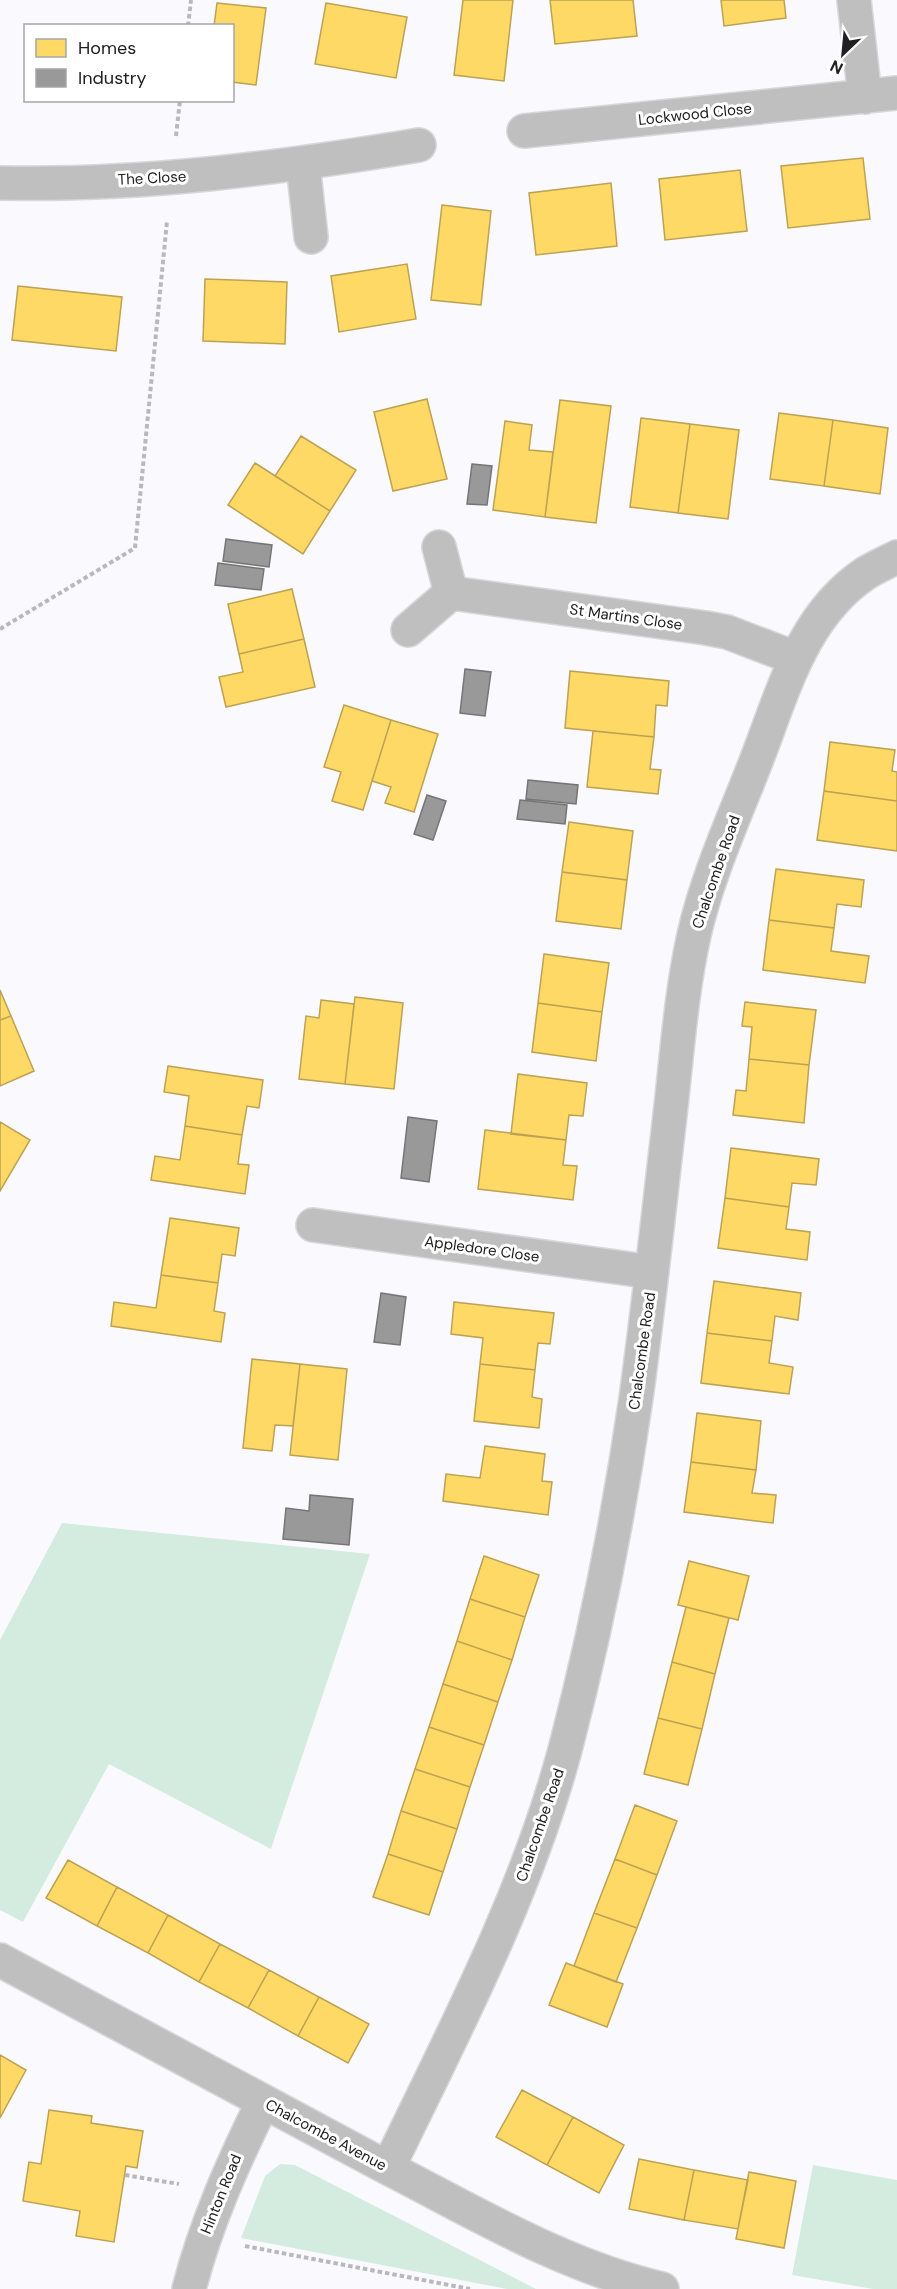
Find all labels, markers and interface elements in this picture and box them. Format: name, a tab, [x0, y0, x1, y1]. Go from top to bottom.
legend	[24, 24, 234, 102]
north arrow	[813, 24, 873, 84]
text: Homes	[78, 36, 136, 60]
text: N	[827, 55, 846, 79]
text: Industry	[78, 66, 147, 90]
street label: Lockwood Close	[637, 98, 753, 130]
street label: The Close	[117, 166, 187, 190]
street label: St Martins Close	[568, 599, 684, 635]
street label: Chalcombe Road	[687, 813, 745, 931]
street label: Appledore Close	[423, 1231, 541, 1267]
street label: Chalcombe Road	[624, 1291, 660, 1411]
street label: Chalcombe Road	[511, 1766, 569, 1884]
street label: Chalcombe Avenue	[262, 2095, 390, 2175]
street label: Hinton Road	[196, 2151, 246, 2237]

